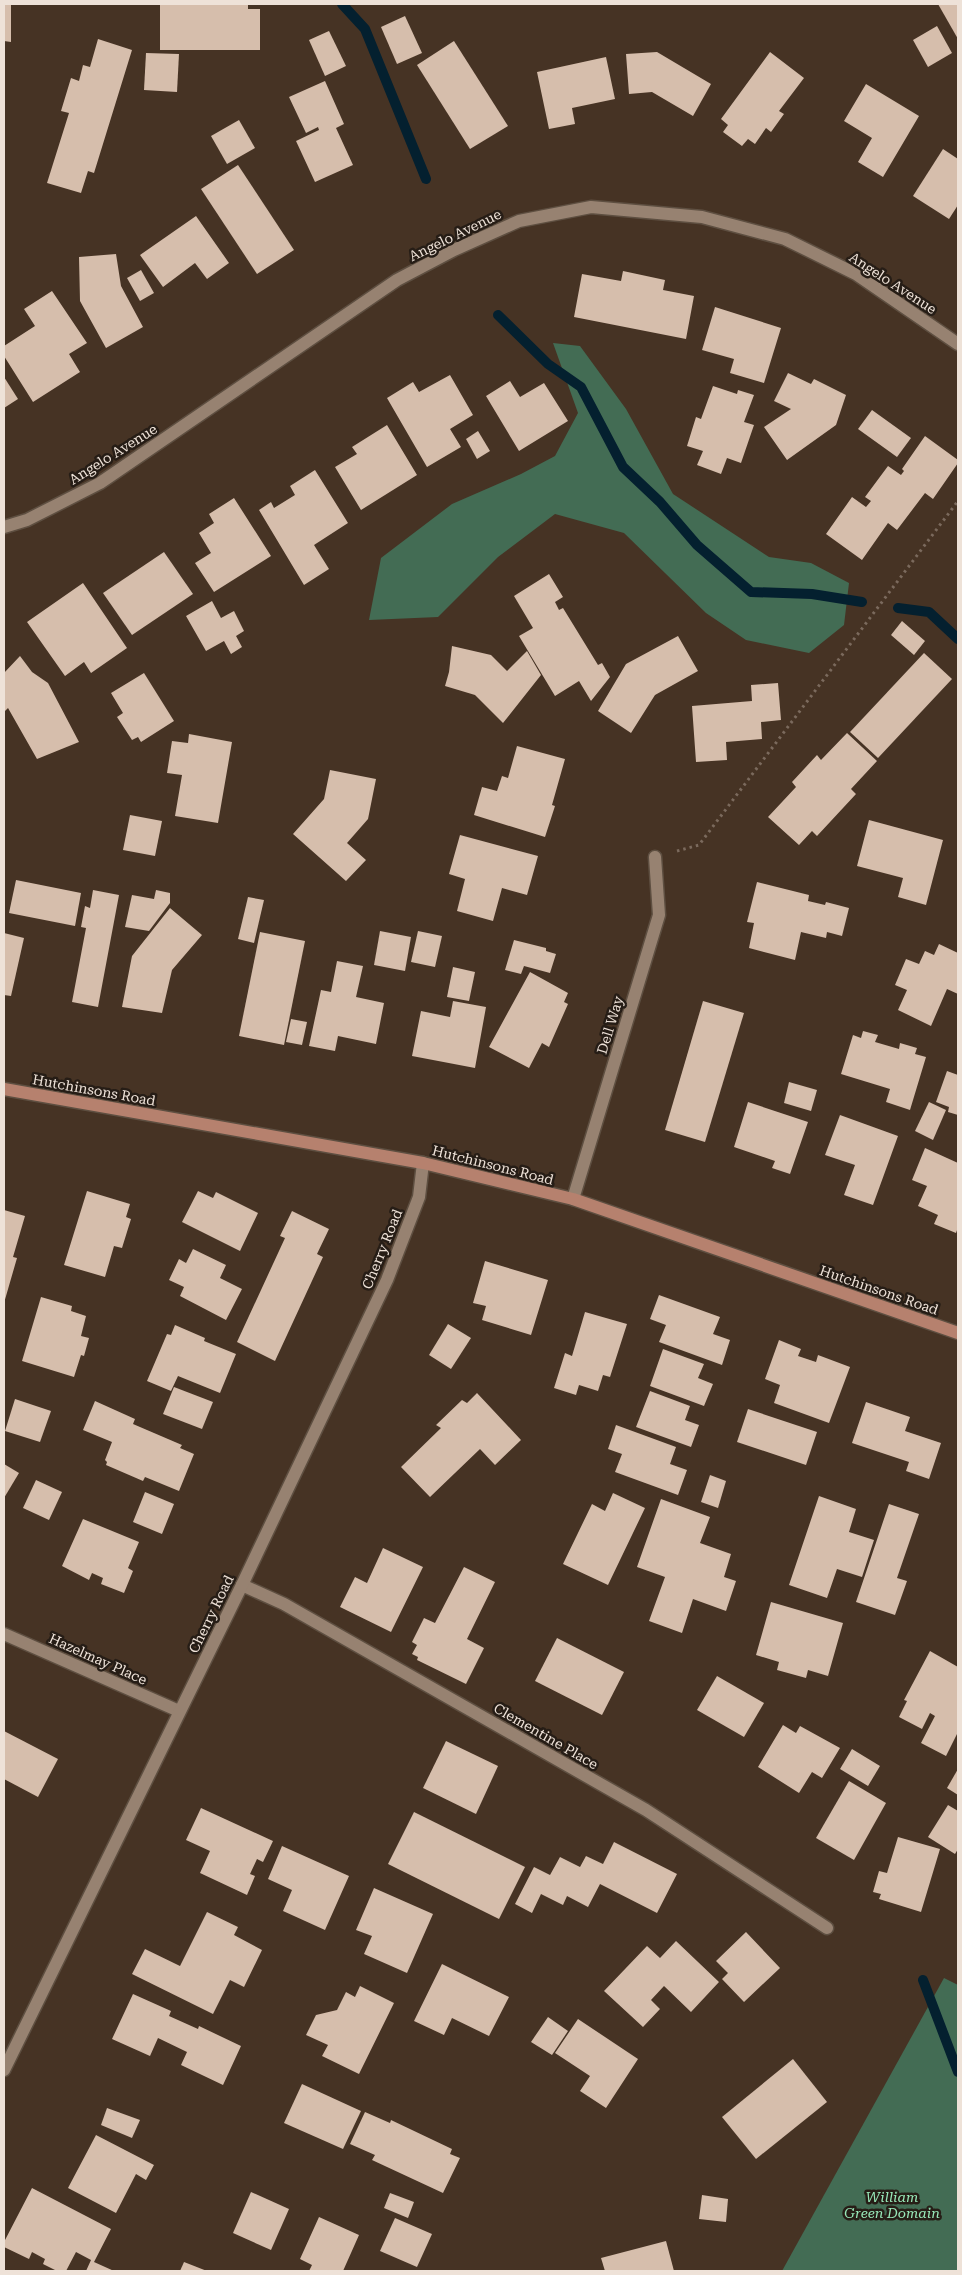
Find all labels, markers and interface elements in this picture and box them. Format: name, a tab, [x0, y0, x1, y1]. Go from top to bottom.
street label: Angelo Avenue	[406, 206, 504, 264]
street label: Angelo Avenue	[846, 249, 940, 317]
street label: Angelo Avenue	[66, 420, 160, 487]
street label: Dell Way	[594, 993, 627, 1056]
street label: Hutchinsons Road	[31, 1071, 157, 1109]
street label: Hutchinsons Road	[431, 1142, 555, 1188]
street label: Cherry Road	[359, 1207, 405, 1291]
street label: Hutchinsons Road	[817, 1262, 941, 1318]
street label: Cherry Road	[185, 1572, 237, 1656]
street label: Hazelmay Place	[47, 1630, 150, 1688]
street label: Clementine Place	[491, 1700, 601, 1773]
park label: William Green Domain	[844, 2189, 940, 2221]

